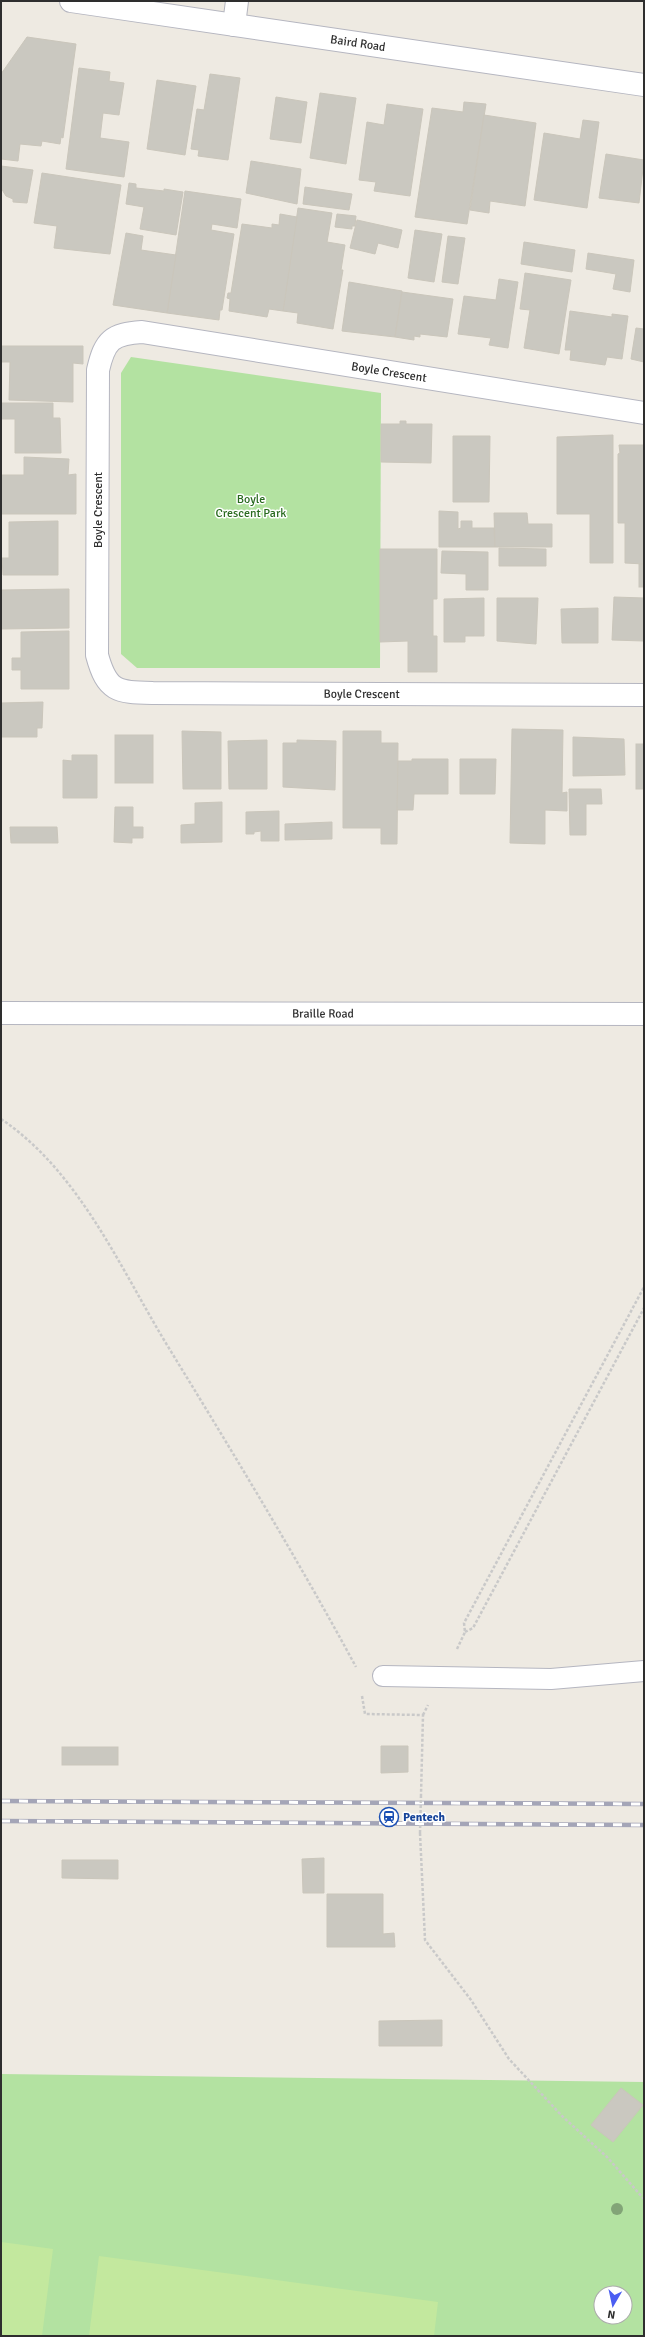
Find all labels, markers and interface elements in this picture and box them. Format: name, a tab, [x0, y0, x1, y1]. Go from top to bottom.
street label: Baird Road	[329, 32, 387, 55]
street label: Boyle Crescent	[350, 359, 428, 386]
street label: Boyle Crescent	[91, 472, 106, 548]
park label: Boyle Crescent Park	[216, 492, 286, 521]
street label: Boyle Crescent	[324, 687, 400, 702]
street label: Braille Road	[292, 1006, 354, 1022]
station icon: Pentech	[378, 1806, 400, 1828]
place label: Pentech	[403, 1810, 445, 1825]
north arrow	[593, 2285, 633, 2325]
text: N	[607, 2307, 616, 2321]

